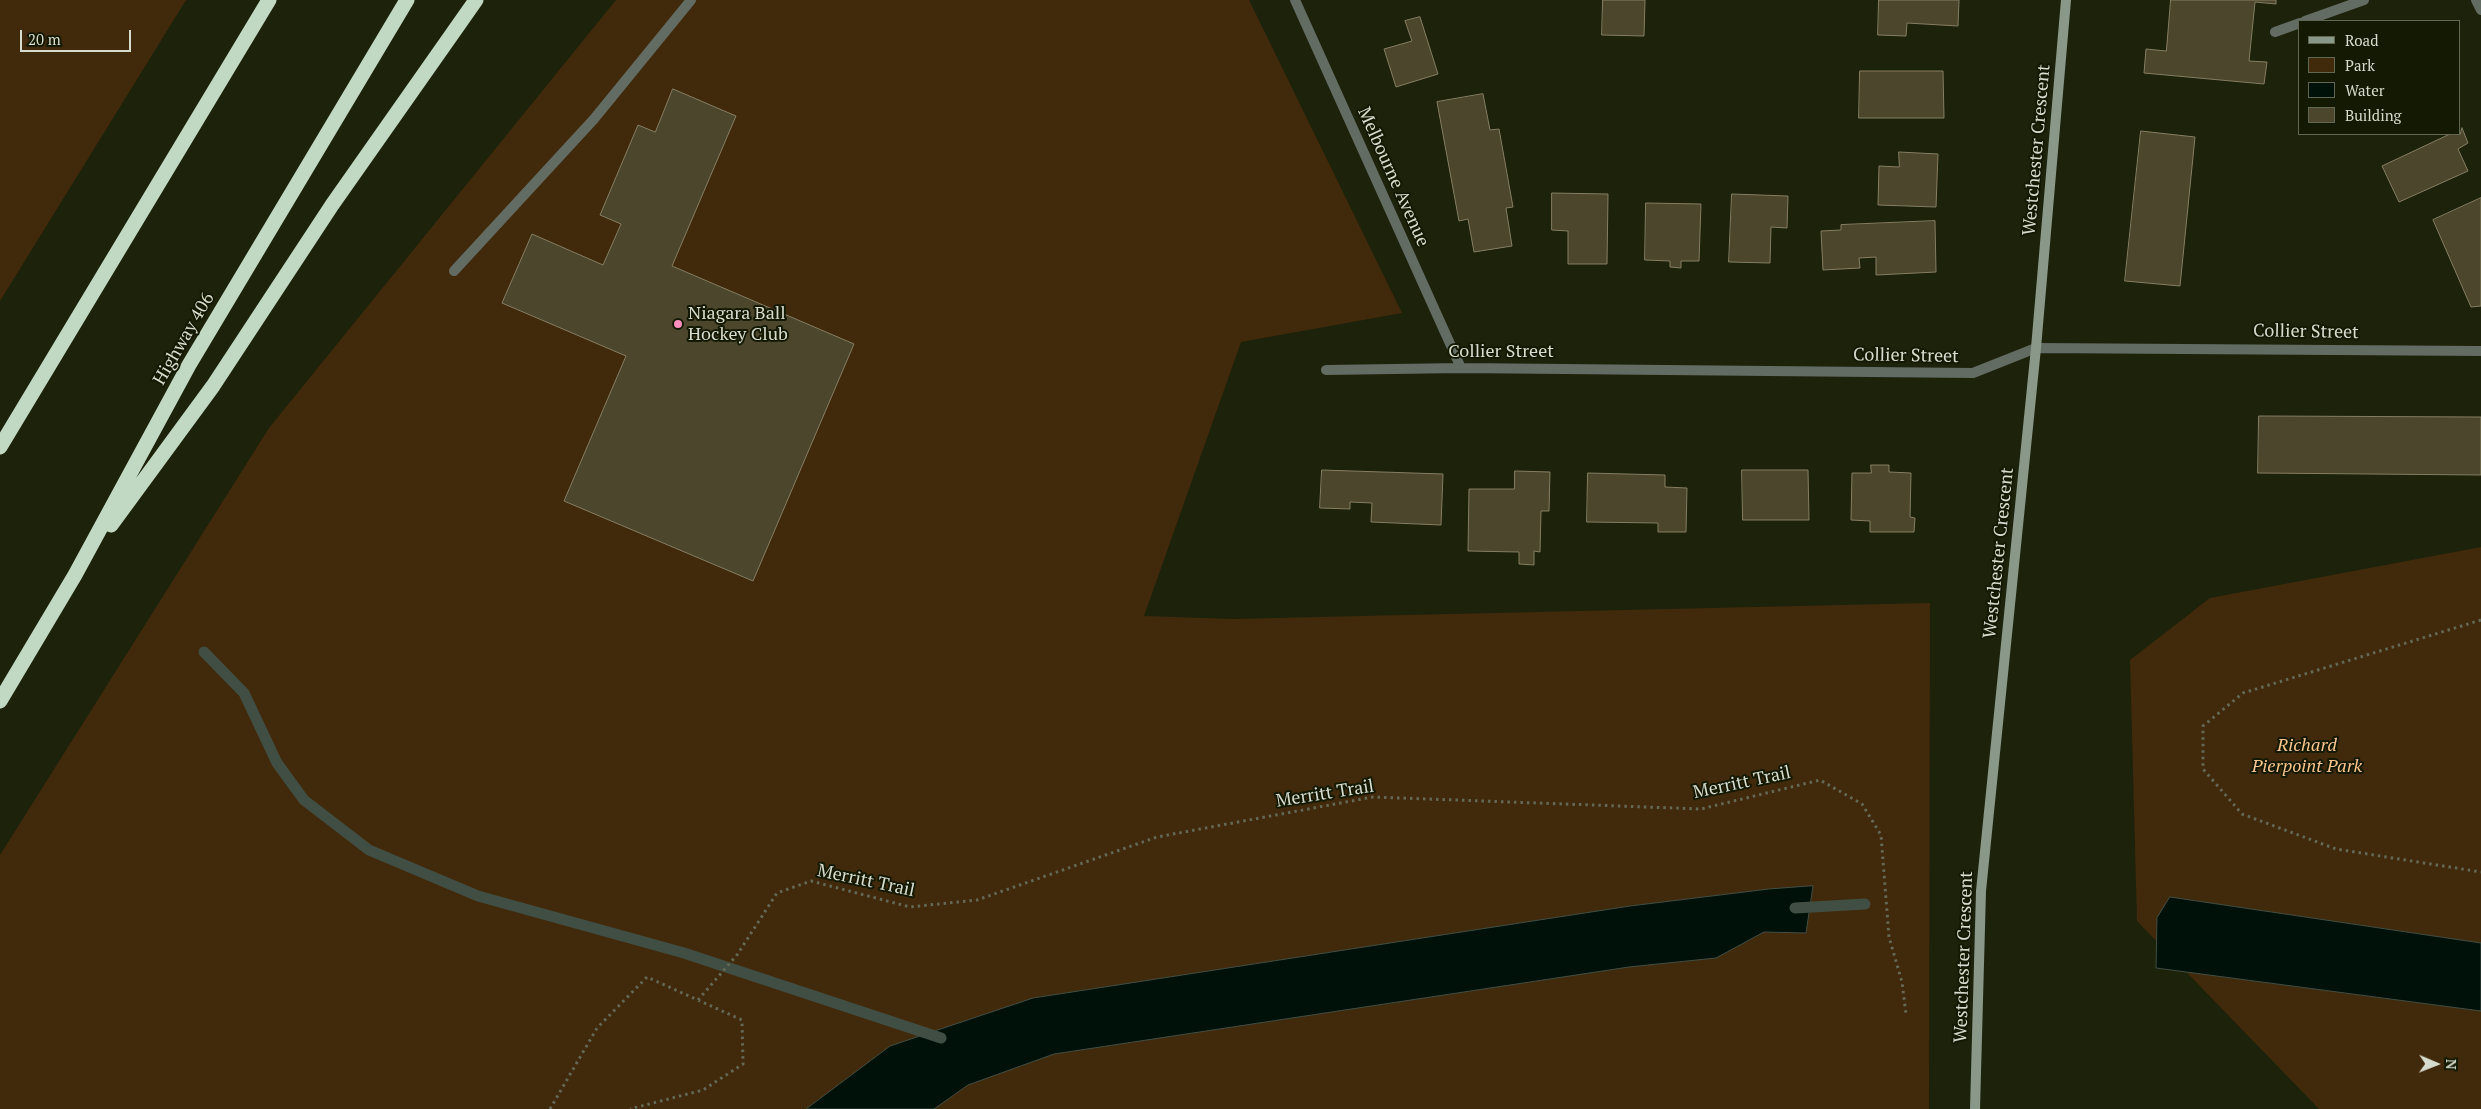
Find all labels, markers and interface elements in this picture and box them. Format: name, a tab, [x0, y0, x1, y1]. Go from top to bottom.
scale bar	[22, 20, 134, 52]
legend	[2298, 20, 2461, 135]
text: 20 m	[28, 29, 61, 49]
text: Road	[2345, 30, 2378, 50]
text: Park	[2345, 55, 2375, 75]
street label: Westchester Crescent	[2019, 63, 2055, 237]
text: Water	[2345, 80, 2384, 100]
street label: Melbourne Avenue	[1353, 104, 1433, 250]
text: Building	[2345, 105, 2402, 125]
street label: Highway 406	[149, 289, 219, 389]
place label: Niagara Ball Hockey Club	[688, 303, 788, 346]
marker: Niagara Ball Hockey Club	[672, 318, 684, 330]
street label: Collier Street	[2253, 320, 2359, 344]
street label: Collier Street	[1448, 341, 1554, 363]
street label: Collier Street	[1853, 344, 1959, 368]
street label: Westchester Crescent	[1979, 466, 2019, 640]
park label: Richard Pierpoint Park	[2252, 735, 2362, 778]
street label: Merritt Trail	[1691, 762, 1793, 804]
street label: Merritt Trail	[1274, 776, 1376, 812]
street label: Merritt Trail	[815, 860, 917, 902]
street label: Westchester Crescent	[1950, 871, 1978, 1043]
north arrow	[2411, 1039, 2461, 1089]
text: N	[2442, 1059, 2461, 1070]

